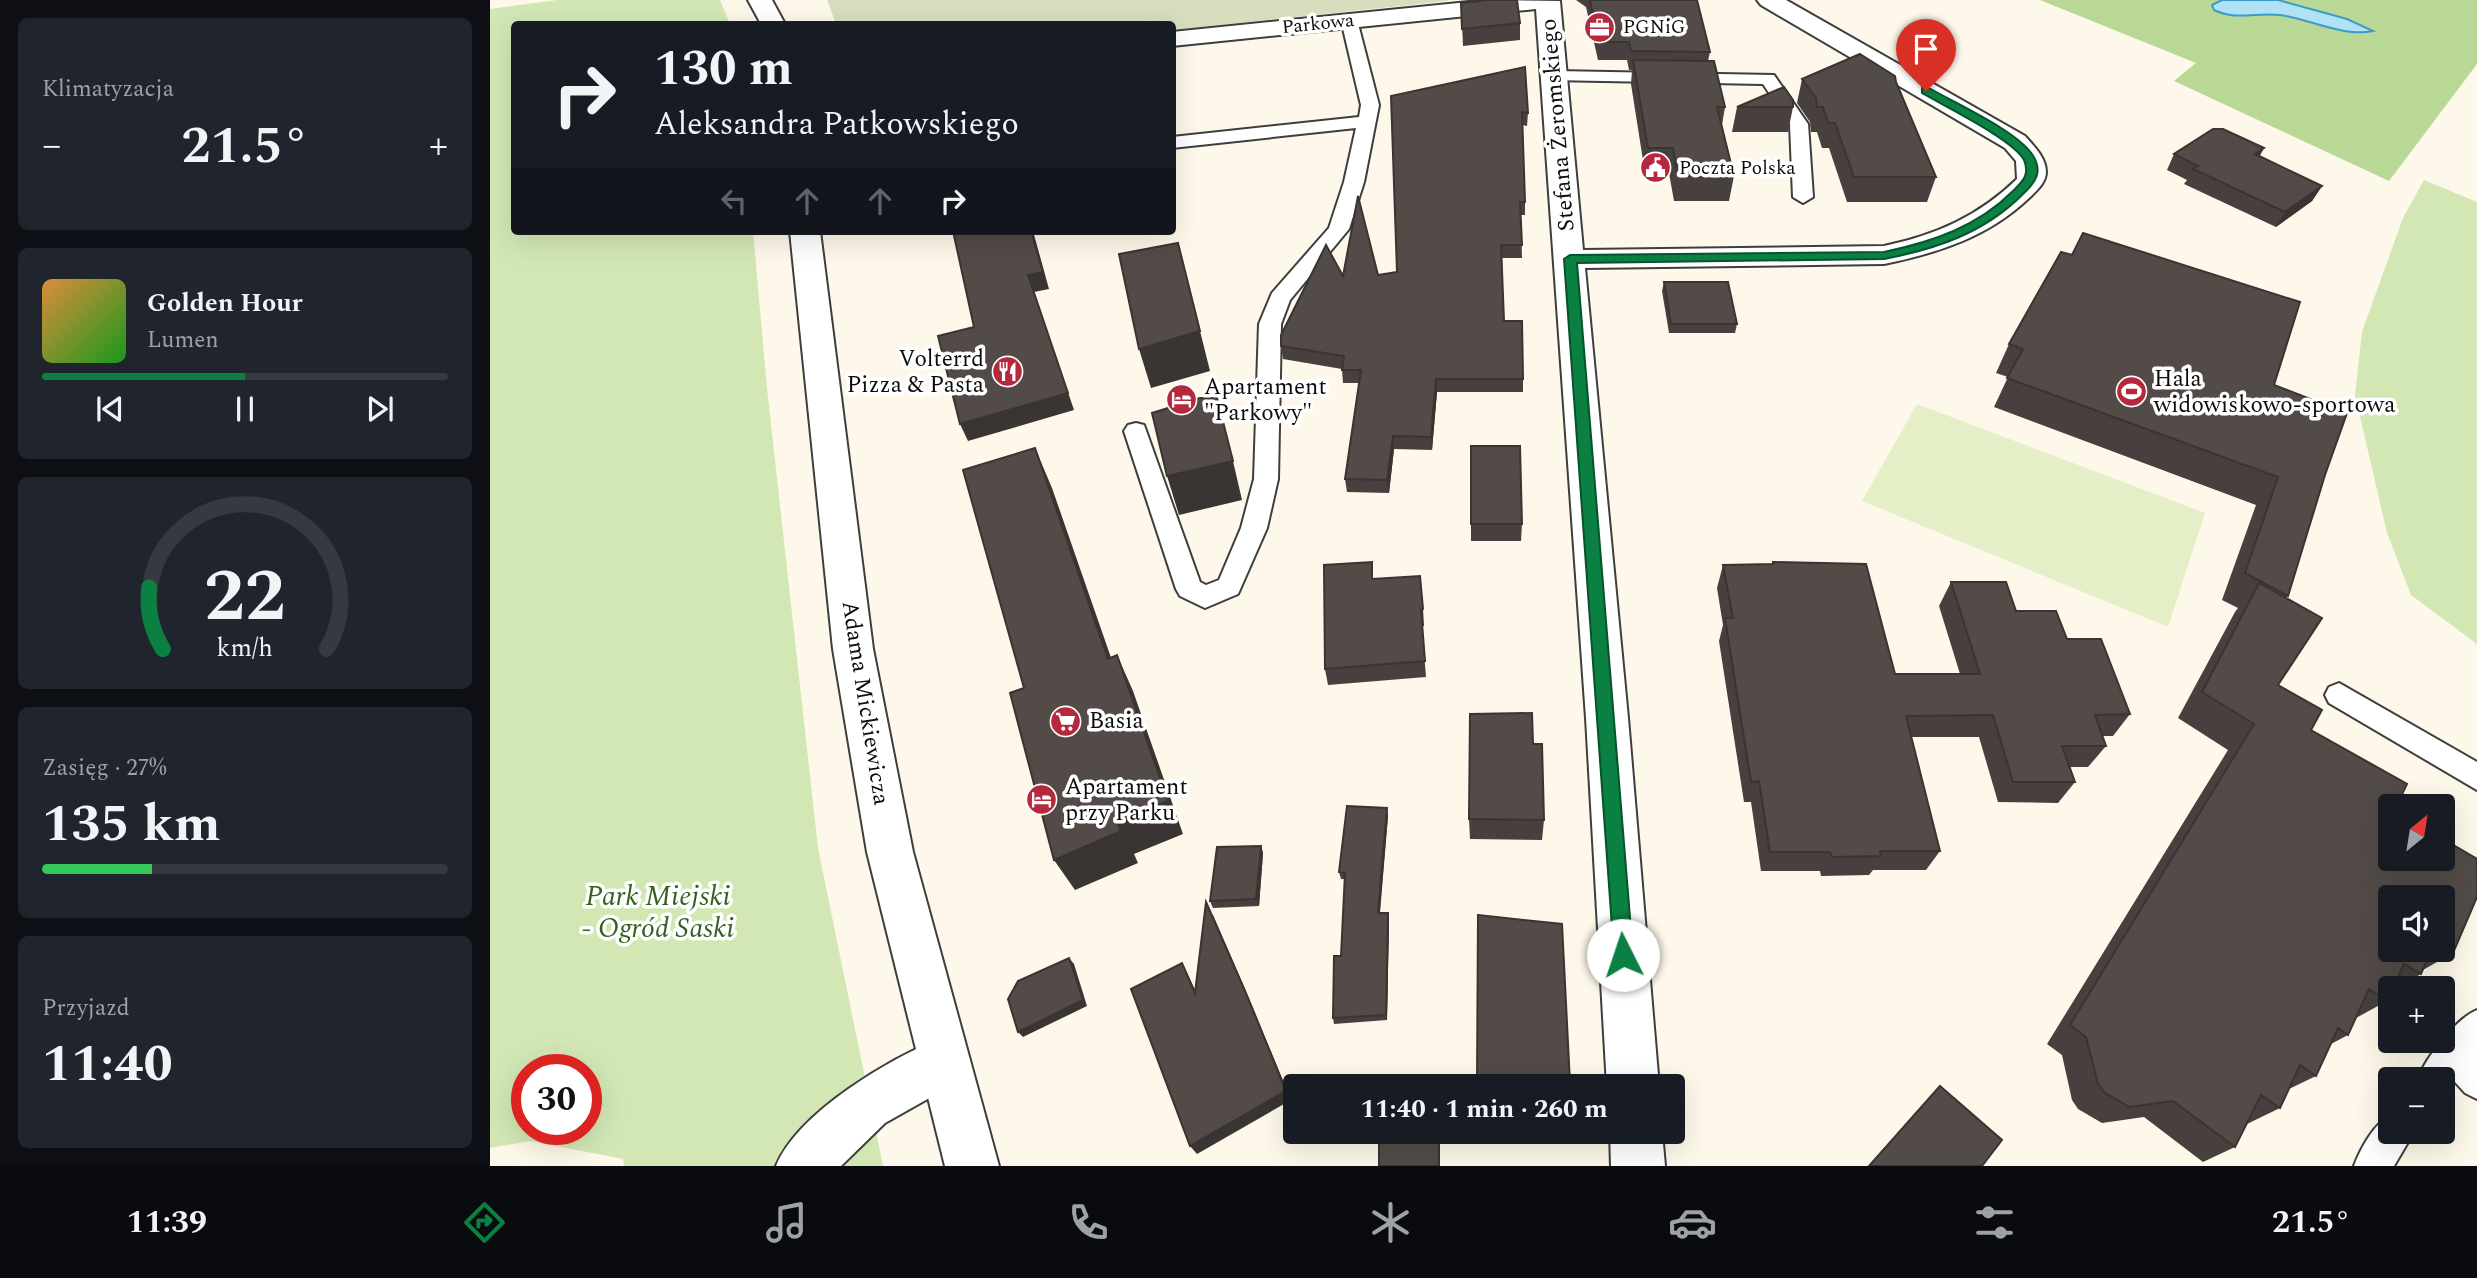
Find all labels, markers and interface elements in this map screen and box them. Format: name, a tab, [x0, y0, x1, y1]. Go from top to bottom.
street label: Parkowa	[1280, 6, 1356, 42]
office icon: PGNiG	[1583, 10, 1617, 44]
place label: PGNiG	[1623, 13, 1685, 42]
street label: Stefana Żeromskiego	[1531, 17, 1585, 233]
pin	[1896, 19, 1956, 91]
icon: arrive	[1907, 30, 1945, 68]
text: 130 m	[654, 32, 793, 107]
icon: right	[539, 49, 630, 140]
text: Klimatyzacja	[42, 72, 174, 107]
text: Aleksandra Patkowskiego	[654, 100, 1019, 149]
text: 21.5°	[181, 107, 309, 186]
text: −	[42, 117, 61, 175]
text: +	[429, 117, 448, 175]
public building icon: Poczta Polska	[1639, 151, 1673, 185]
place label: Poczta Polska	[1679, 154, 1796, 183]
icon: left	[715, 182, 753, 220]
icon: ahead	[788, 182, 826, 220]
icon: ahead	[861, 182, 899, 220]
icon: right	[934, 182, 972, 220]
text: Golden Hour	[147, 283, 303, 323]
text: Lumen	[147, 323, 219, 358]
place label: Volterrd Pizza & Pasta	[847, 342, 984, 403]
restaurant icon: Volterrd Pizza & Pasta	[990, 355, 1024, 389]
place label: Hala widowiskowo-sportowa	[2153, 362, 2395, 423]
place label: Apartament "Parkowy"	[1204, 370, 1327, 431]
sports icon: Hala widowiskowo-sportowa	[2114, 375, 2148, 409]
hotel icon: Apartament "Parkowy"	[1164, 383, 1198, 417]
icon: previous	[91, 390, 129, 428]
icon: pause	[226, 390, 264, 428]
icon: next	[361, 390, 399, 428]
text: 22	[204, 542, 286, 653]
street label: Adama Mickiewicza	[832, 598, 898, 808]
text: km/h	[217, 630, 273, 668]
supermarket icon: Basia	[1049, 704, 1083, 738]
place label: Basia	[1089, 704, 1144, 739]
text: Zasięg · 27%	[42, 751, 166, 786]
place label: Apartament przy Parku	[1065, 770, 1188, 831]
hotel icon: Apartament przy Parku	[1025, 783, 1059, 817]
text: 135 km	[42, 785, 221, 864]
north arrow	[2378, 794, 2455, 872]
map controls	[2378, 794, 2455, 1144]
park label: Park Miejski - Ogród Saski	[582, 875, 734, 950]
button: sound	[2378, 885, 2455, 962]
position arrow	[1586, 918, 1660, 992]
button: +	[2378, 976, 2455, 1053]
text: Przyjazd	[42, 991, 130, 1026]
text: 11:40	[42, 1025, 173, 1104]
speed limit sign: 30	[511, 1054, 602, 1145]
button: −	[2378, 1067, 2455, 1144]
text: 11:40 · 1 min · 260 m	[1360, 1089, 1608, 1129]
text: 11:39	[127, 1198, 207, 1247]
icon: directions	[460, 1198, 509, 1247]
icon: music	[762, 1198, 811, 1247]
icon: phone	[1064, 1198, 1113, 1247]
icon: climate	[1366, 1198, 1415, 1247]
icon: car	[1668, 1198, 1717, 1247]
icon: filters	[1970, 1198, 2019, 1247]
text: 21.5°	[2272, 1198, 2350, 1247]

